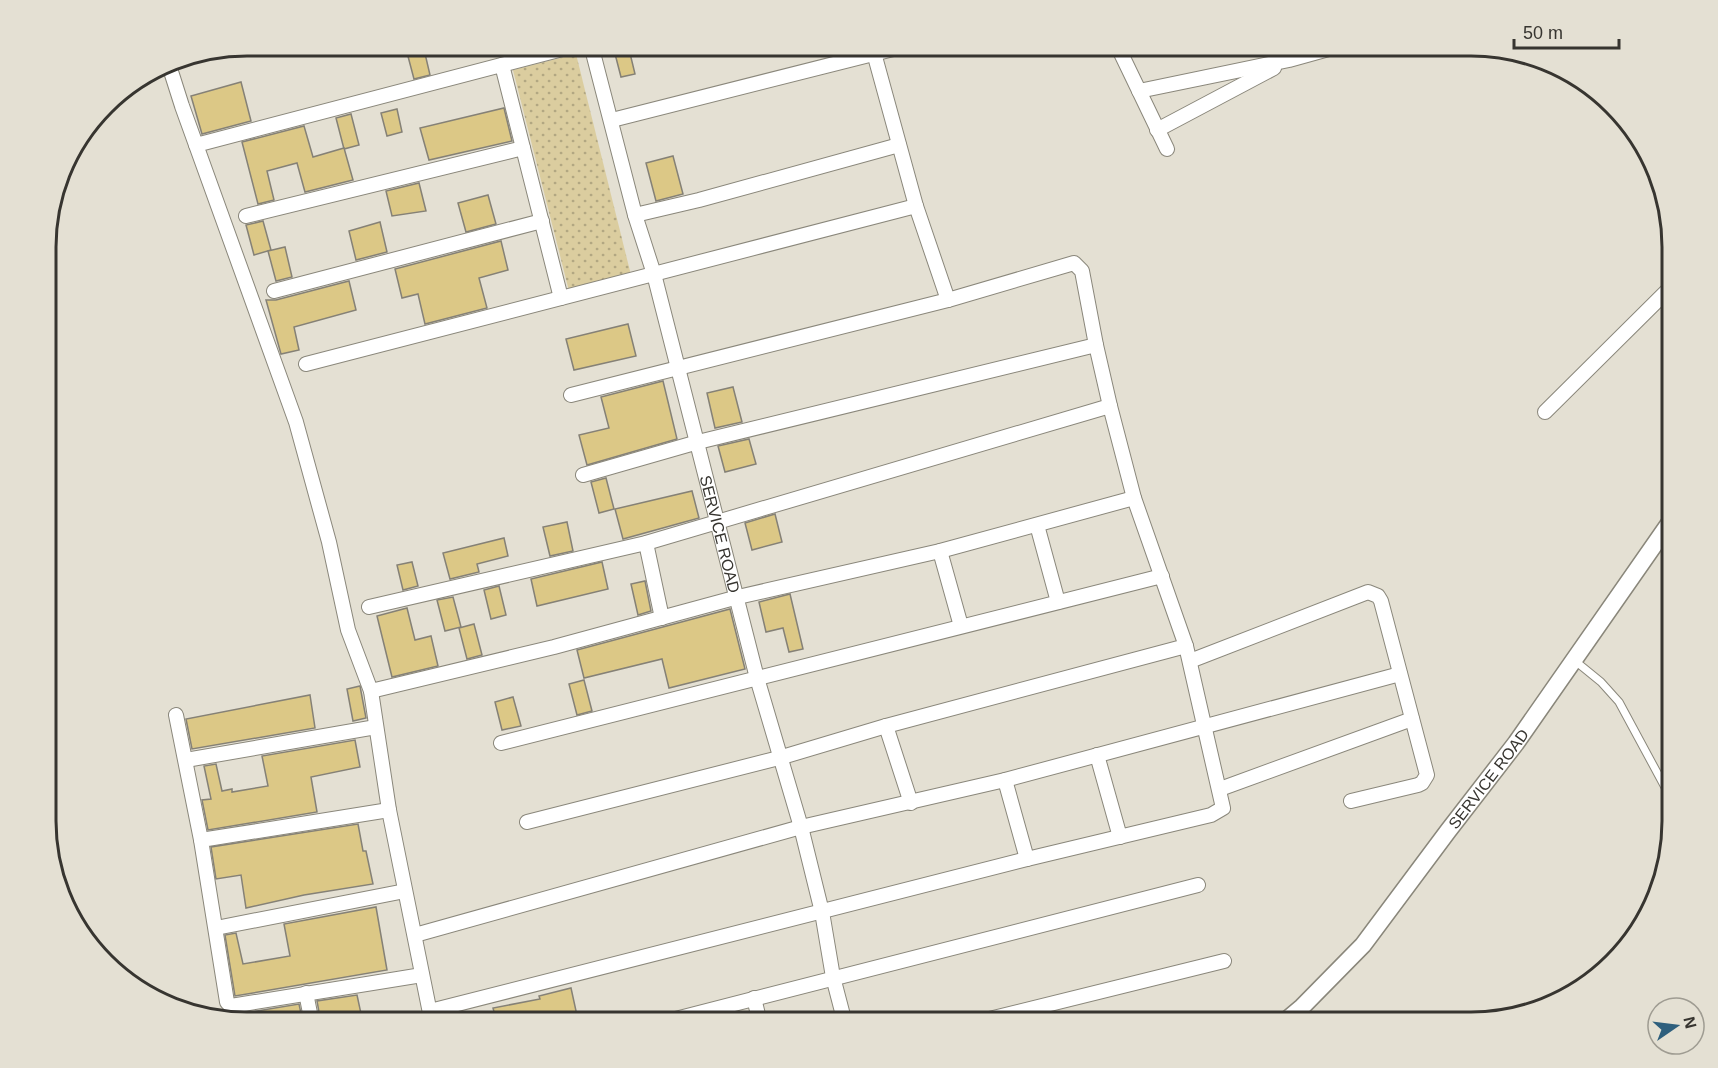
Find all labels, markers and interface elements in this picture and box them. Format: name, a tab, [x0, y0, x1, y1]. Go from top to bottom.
scale bar	[1514, 12, 1619, 50]
text: 50 m	[1523, 23, 1563, 43]
street label: SERVICE ROAD	[697, 474, 743, 595]
street label: SERVICE ROAD	[1445, 726, 1532, 832]
north arrow	[1646, 996, 1706, 1056]
text: N	[1680, 1015, 1700, 1030]

